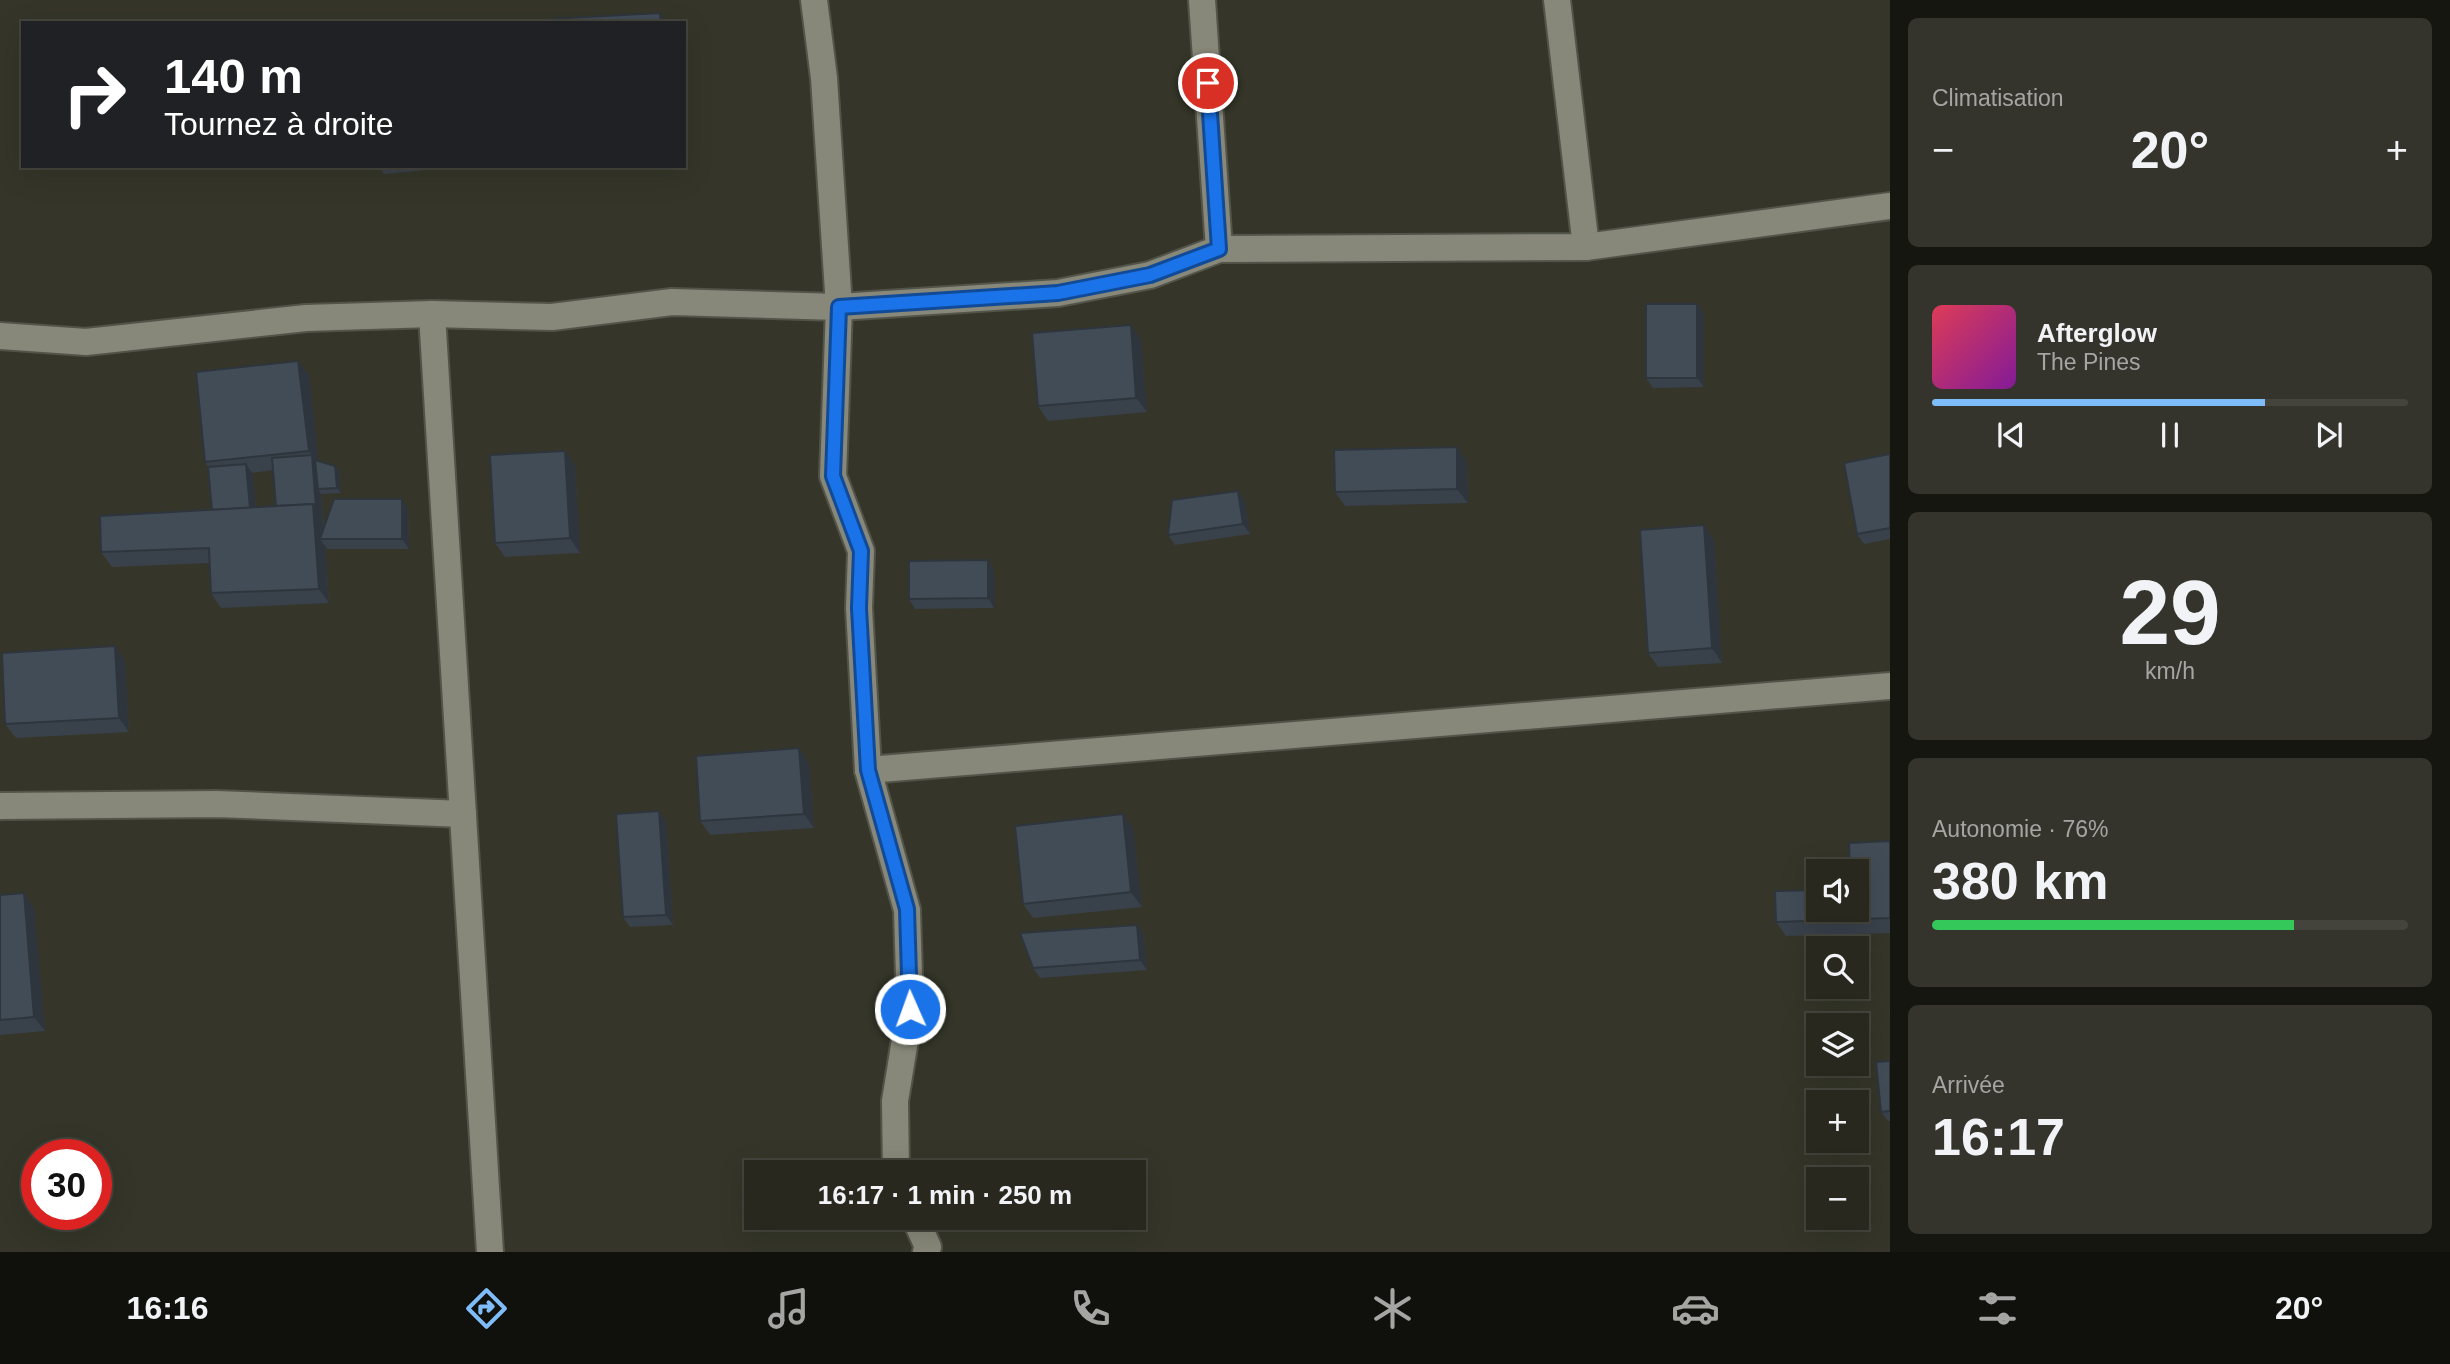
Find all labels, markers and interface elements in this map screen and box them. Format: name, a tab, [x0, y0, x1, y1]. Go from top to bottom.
icon: right	[49, 49, 140, 140]
text: 140 m	[164, 49, 303, 103]
pin	[1178, 53, 1238, 113]
icon: arrive	[1189, 64, 1227, 102]
text: Climatisation	[1932, 85, 2064, 111]
text: Tournez à droite	[164, 106, 393, 142]
text: 20°	[2131, 121, 2209, 179]
text: −	[1932, 129, 1954, 171]
text: +	[2386, 129, 2408, 171]
text: Afterglow	[2037, 318, 2157, 348]
text: The Pines	[2037, 349, 2141, 375]
icon: previous	[1992, 416, 2030, 454]
icon: pause	[2151, 416, 2189, 454]
icon: next	[2310, 416, 2348, 454]
text: 29	[2119, 562, 2221, 663]
text: km/h	[2145, 658, 2195, 684]
text: Autonomie · 76%	[1932, 816, 2108, 842]
text: 380 km	[1932, 852, 2108, 910]
map controls	[1806, 859, 1869, 1230]
button: sound	[1806, 859, 1869, 922]
button: search	[1806, 936, 1869, 999]
position arrow	[873, 972, 947, 1046]
button: layers	[1806, 1013, 1869, 1076]
text: Arrivée	[1932, 1072, 2005, 1098]
button: +	[1806, 1090, 1869, 1153]
text: 16:17	[1932, 1108, 2065, 1166]
speed limit sign: 30	[21, 1139, 112, 1230]
button: −	[1806, 1167, 1869, 1230]
text: 16:17 · 1 min · 250 m	[818, 1180, 1072, 1210]
icon: directions	[462, 1284, 511, 1333]
icon: music	[764, 1284, 813, 1333]
icon: phone	[1066, 1284, 1115, 1333]
icon: climate	[1368, 1284, 1417, 1333]
icon: car	[1671, 1284, 1720, 1333]
icon: filters	[1973, 1284, 2022, 1333]
text: 16:16	[127, 1290, 208, 1326]
text: 20°	[2275, 1290, 2323, 1326]

